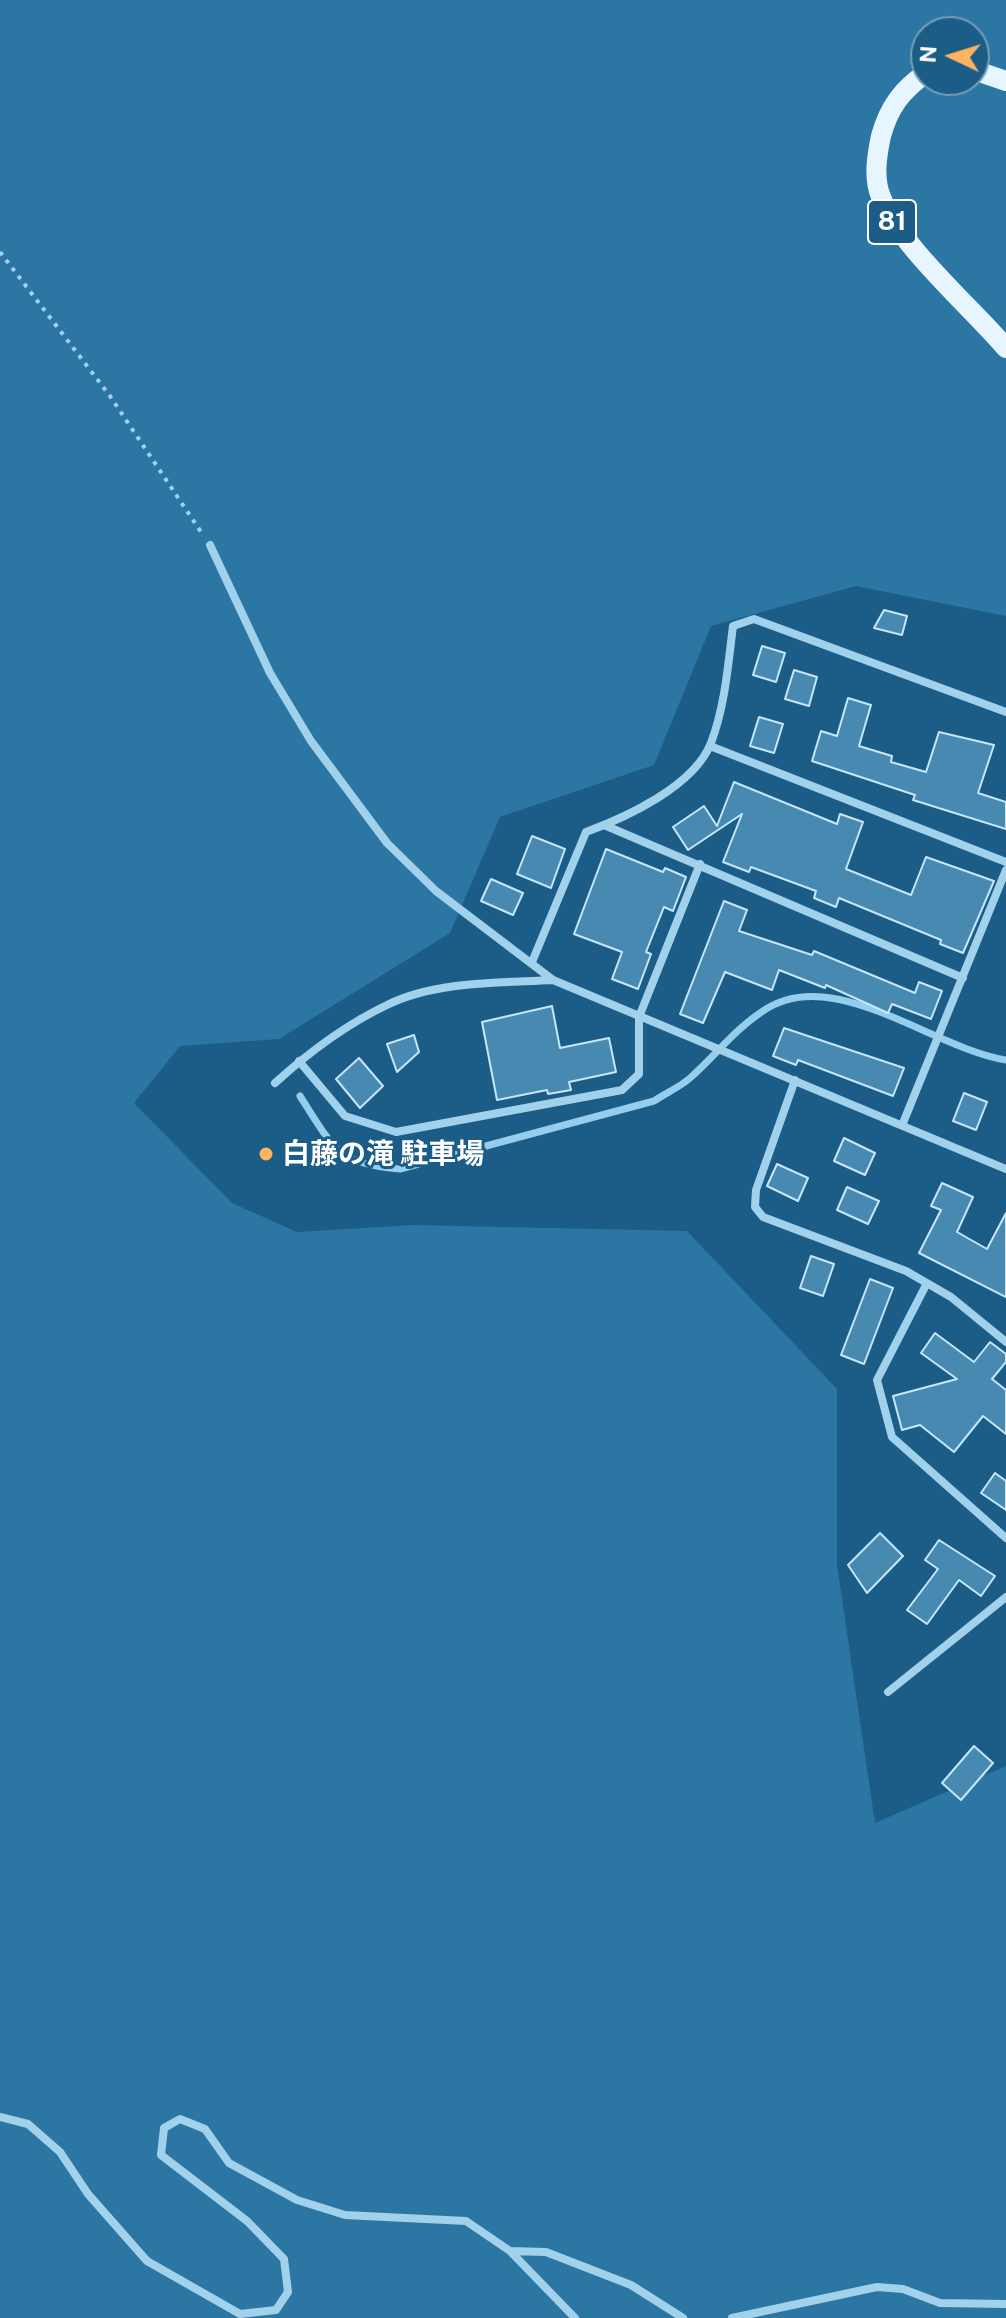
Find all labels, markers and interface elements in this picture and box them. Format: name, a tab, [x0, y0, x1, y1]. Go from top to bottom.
north arrow	[910, 16, 990, 96]
text: N	[914, 45, 942, 64]
road number: 81	[868, 200, 916, 244]
place label: 白藤の滝 駐車場	[282, 1137, 484, 1171]
marker: 白藤の滝 駐車場	[257, 1145, 275, 1163]

